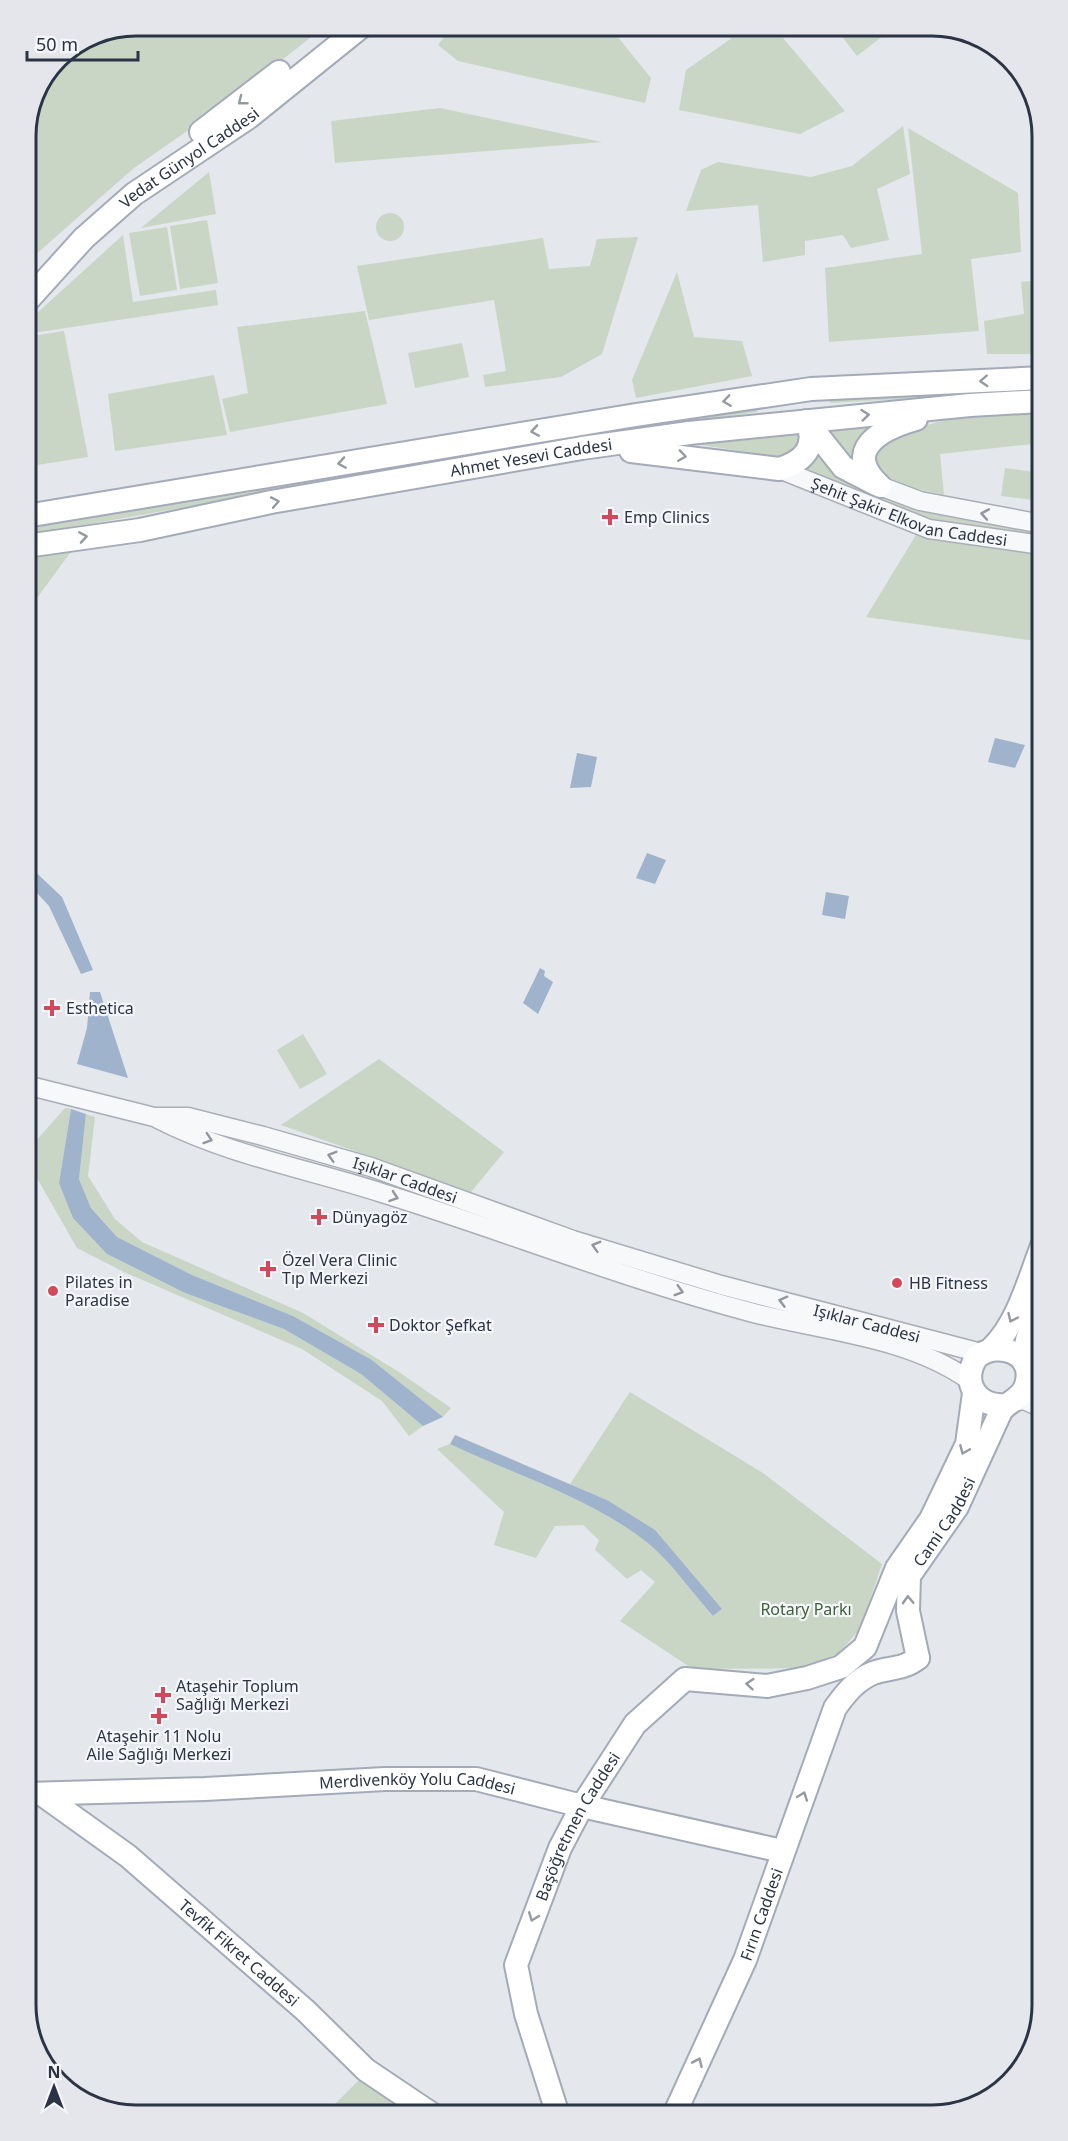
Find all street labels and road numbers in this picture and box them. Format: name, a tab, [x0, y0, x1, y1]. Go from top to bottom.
street label: Vedat Günyol Caddesi	[115, 102, 264, 213]
street label: Ahmet Yesevi Caddesi	[448, 433, 613, 482]
street label: Şehit Şakir Elkovan Caddesi	[808, 472, 1009, 551]
street label: Işıklar Caddesi	[350, 1151, 460, 1208]
street label: Işıklar Caddesi	[811, 1299, 923, 1348]
street label: Cami Caddesi	[908, 1473, 980, 1571]
street label: Başöğretmen Caddesi	[530, 1748, 625, 1904]
street label: Merdivenköy Yolu Caddesi	[319, 1768, 518, 1800]
street label: Fırın Caddesi	[735, 1865, 788, 1964]
street label: Tevfik Fikret Caddesi	[174, 1894, 304, 2011]

